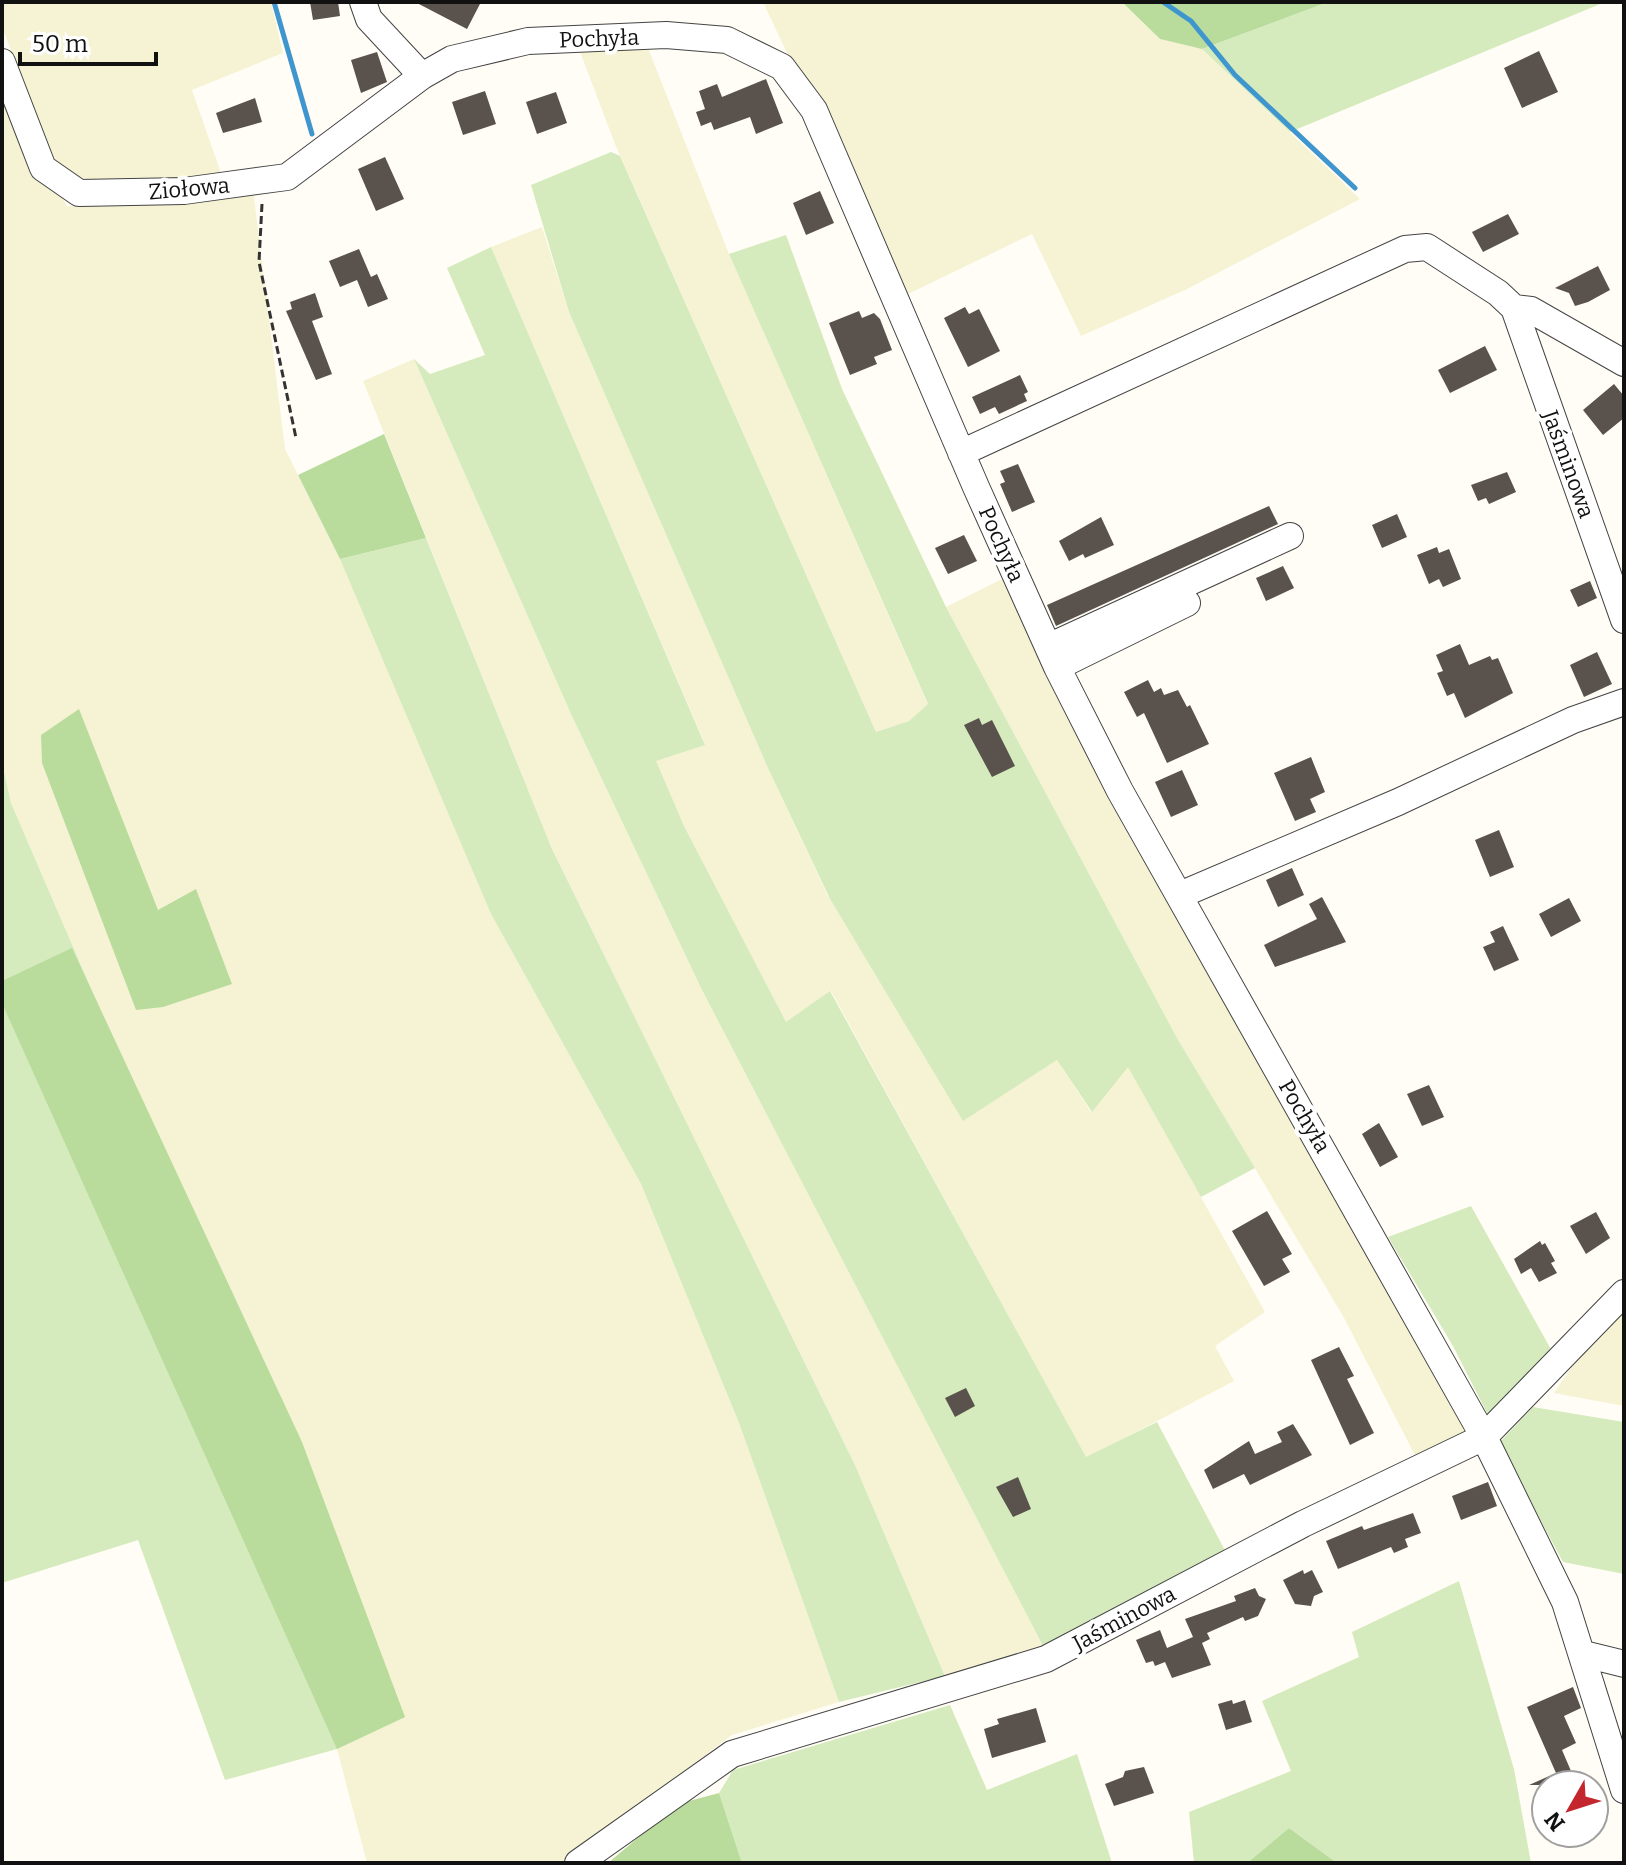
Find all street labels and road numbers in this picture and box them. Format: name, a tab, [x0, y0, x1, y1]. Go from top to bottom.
street label: Pochyła	[558, 24, 640, 53]
street label: Ziołowa	[147, 172, 231, 205]
street label: Jaśminowa	[1536, 406, 1600, 522]
street label: Pochyła	[973, 502, 1030, 586]
street label: Pochyła	[1273, 1075, 1336, 1158]
street label: Jaśminowa	[1067, 1580, 1180, 1657]

